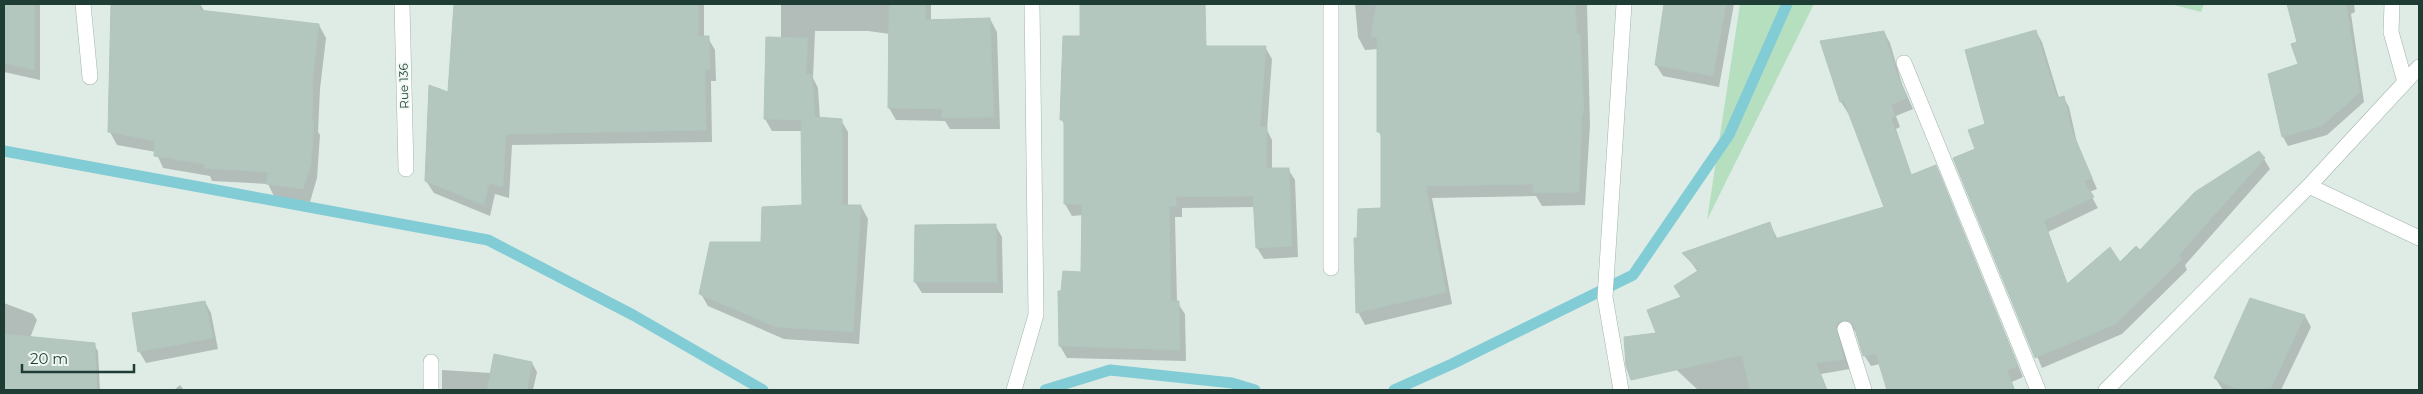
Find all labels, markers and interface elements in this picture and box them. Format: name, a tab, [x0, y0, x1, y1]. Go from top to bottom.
street label: Rue 136	[396, 63, 411, 109]
scale bar	[22, 342, 135, 374]
text: 20 m	[30, 349, 68, 368]

